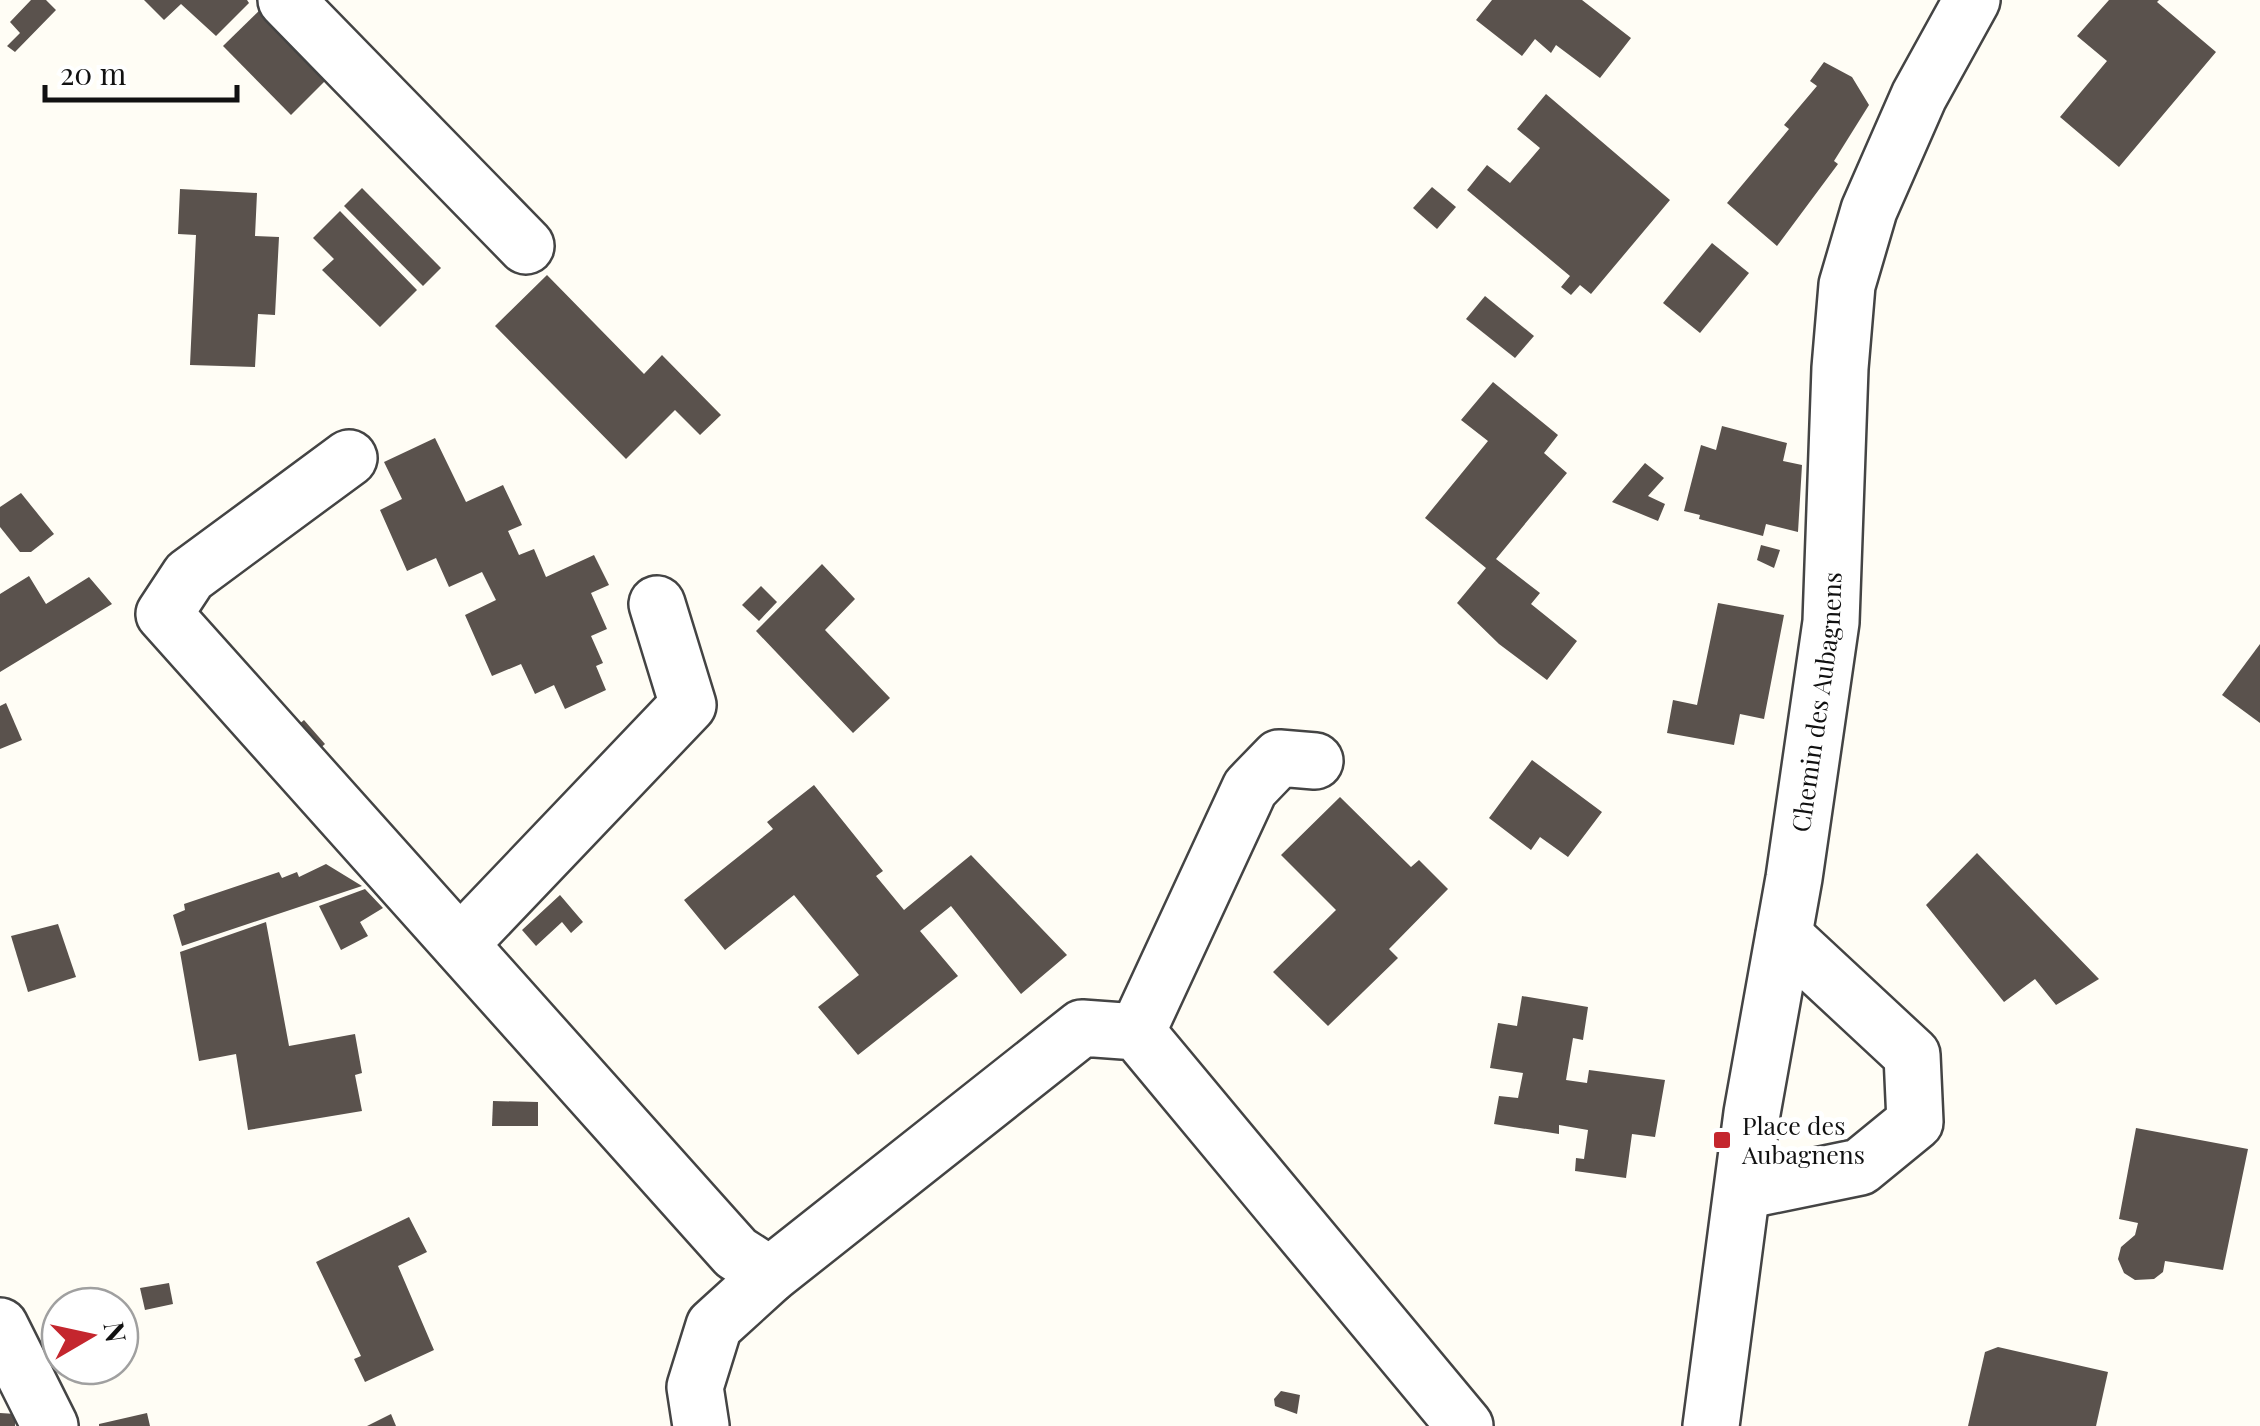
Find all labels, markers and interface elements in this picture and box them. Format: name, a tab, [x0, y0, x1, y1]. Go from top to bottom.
scale bar	[45, 40, 238, 102]
text: 20 m	[60, 53, 127, 93]
street label: Chemin des Aubagnens	[1783, 571, 1848, 834]
place label: Place des Aubagnens	[1741, 1108, 1865, 1170]
marker: Place des Aubagnens	[1711, 1129, 1733, 1151]
north arrow	[40, 1286, 140, 1386]
text: N	[96, 1319, 136, 1345]

